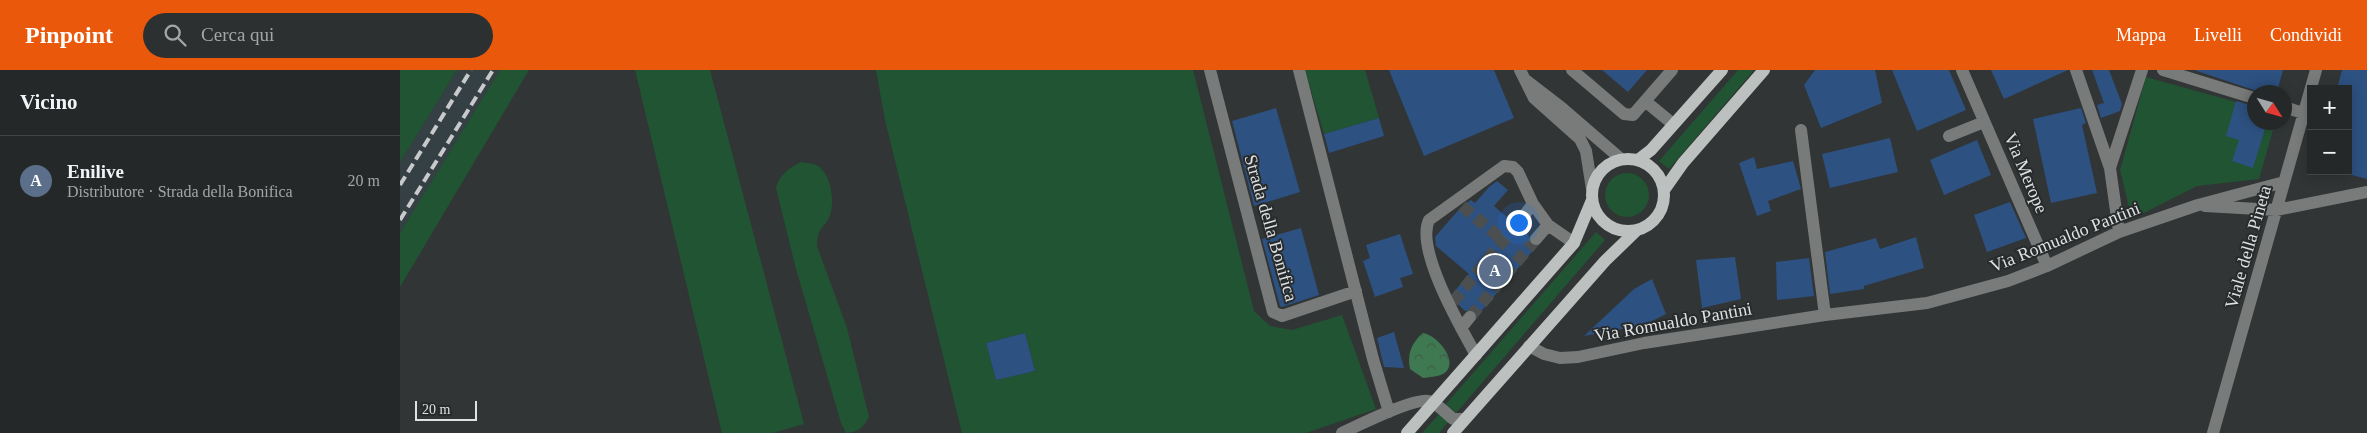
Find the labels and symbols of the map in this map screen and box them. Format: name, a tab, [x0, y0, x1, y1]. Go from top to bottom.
north arrow	[2247, 85, 2292, 130]
street label: Via Merope	[2000, 130, 2052, 216]
street label: Strada della Bonifica	[1240, 152, 1302, 304]
street label: Viale della Pineta	[2221, 183, 2275, 311]
street label: Via Romualdo Pantini	[1987, 198, 2143, 276]
your location	[1506, 210, 1532, 236]
pin: A	[1479, 252, 1511, 290]
street label: Via Romualdo Pantini	[1593, 298, 1753, 346]
scale bar	[415, 398, 478, 421]

